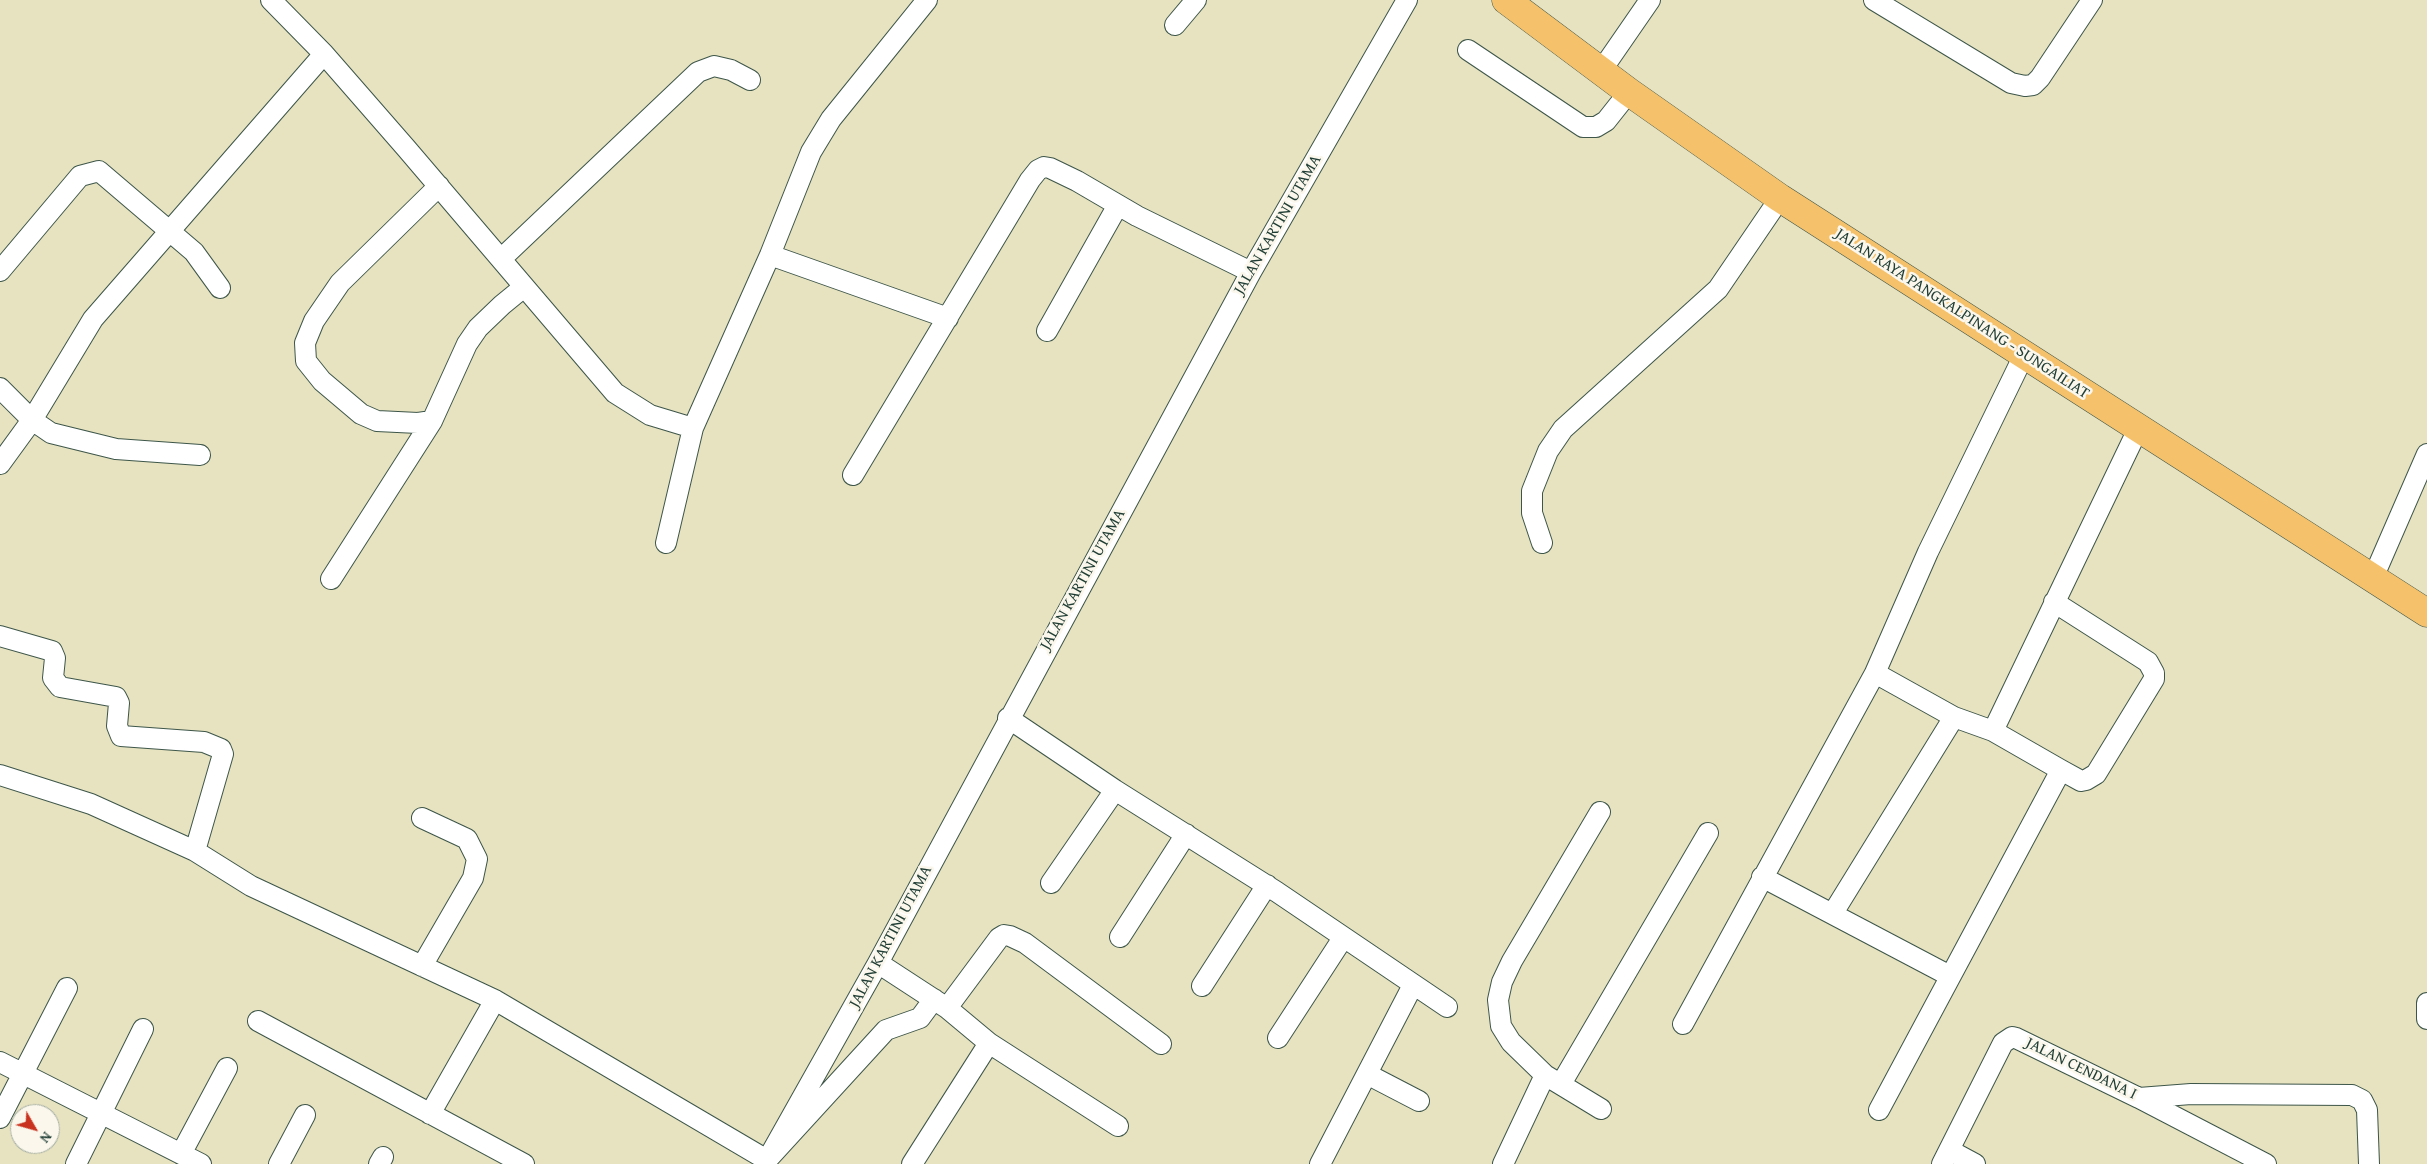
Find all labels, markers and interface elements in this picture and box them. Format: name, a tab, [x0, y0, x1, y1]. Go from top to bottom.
street label: JALAN KARTINI UTAMA	[1230, 152, 1326, 298]
street label: JALAN RAYA PANGKALPINANG - SUNGAILIAT	[1831, 224, 2093, 404]
street label: JALAN KARTINI UTAMA	[1036, 506, 1130, 654]
street label: JALAN KARTINI UTAMA	[845, 863, 937, 1011]
street label: JALAN CENDANA I	[2022, 1034, 2140, 1104]
north arrow	[10, 1104, 60, 1154]
text: N	[35, 1128, 57, 1147]

